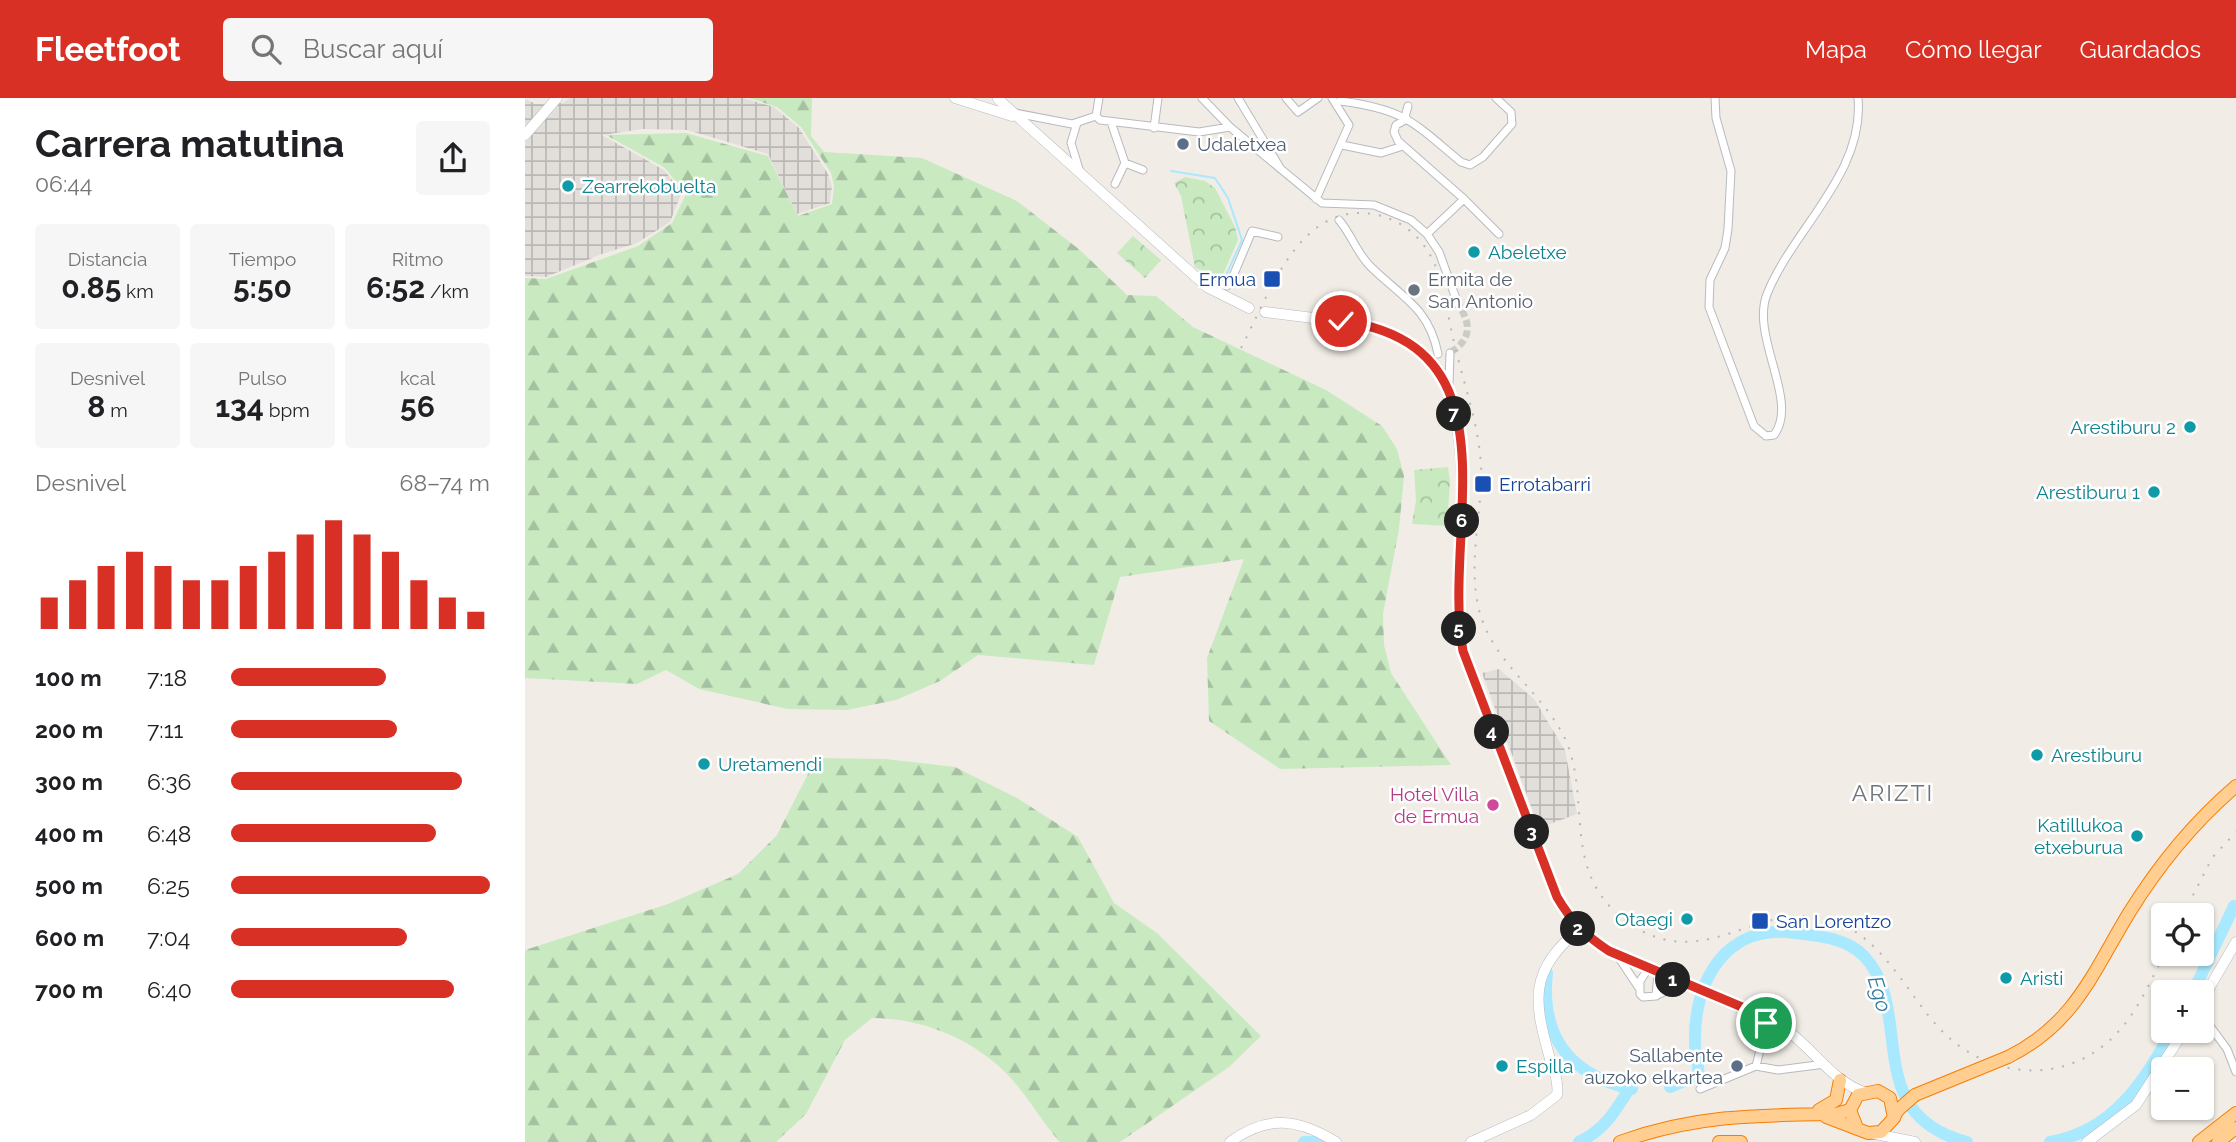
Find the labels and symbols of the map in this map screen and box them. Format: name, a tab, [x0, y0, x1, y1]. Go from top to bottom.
place label: Udaletxea	[1197, 133, 1287, 155]
marker: Udaletxea	[1175, 136, 1191, 152]
place label: Zearrekobuelta	[582, 175, 716, 197]
marker: Zearrekobuelta	[560, 178, 576, 194]
place label: Abeletxe	[1488, 241, 1567, 263]
marker: Abeletxe	[1466, 244, 1482, 260]
place label: Ermua	[1199, 268, 1256, 290]
place label: Ermita de San Antonio	[1428, 268, 1533, 312]
marker: Ermua	[1262, 269, 1282, 289]
marker: Ermita de San Antonio	[1406, 282, 1422, 298]
pin	[1311, 291, 1371, 351]
pin: 7	[1437, 396, 1471, 432]
place label: Arestiburu 2	[2070, 416, 2176, 438]
marker: Arestiburu 2	[2182, 419, 2198, 435]
place label: Errotabarri	[1499, 473, 1591, 495]
marker: Errotabarri	[1473, 474, 1493, 494]
place label: Arestiburu 1	[2036, 481, 2140, 503]
marker: Arestiburu 1	[2146, 484, 2162, 500]
pin: 6	[1445, 504, 1479, 538]
pin: 5	[1441, 612, 1476, 646]
pin: 4	[1475, 714, 1509, 750]
place label: Arestiburu	[2051, 744, 2142, 766]
marker: Arestiburu	[2029, 747, 2045, 763]
place label: Uretamendi	[718, 753, 822, 775]
marker: Uretamendi	[696, 756, 712, 772]
district label: ARIZTI	[1852, 779, 1934, 806]
place label: Hotel Villa de Ermua	[1390, 783, 1479, 827]
marker: Hotel Villa de Ermua	[1485, 797, 1501, 813]
pin: 3	[1515, 814, 1549, 850]
place label: Katillukoa etxeburua	[2034, 814, 2123, 858]
marker: Katillukoa etxeburua	[2129, 828, 2145, 844]
place label: Otaegi	[1615, 908, 1673, 930]
place label: San Lorentzo	[1776, 910, 1891, 932]
marker: Otaegi	[1679, 911, 1695, 927]
marker: San Lorentzo	[1750, 911, 1770, 931]
pin: 2	[1561, 912, 1595, 946]
pin: 1	[1655, 962, 1691, 998]
place label: Aristi	[2020, 967, 2063, 989]
marker: Aristi	[1998, 970, 2014, 986]
water label: Ego	[1863, 973, 1897, 1015]
pin	[1736, 993, 1796, 1053]
place label: Sallabente auzoko elkartea	[1584, 1044, 1723, 1088]
place label: Espilla	[1516, 1055, 1573, 1077]
marker: Espilla	[1494, 1058, 1510, 1074]
marker: Sallabente auzoko elkartea	[1729, 1058, 1745, 1074]

